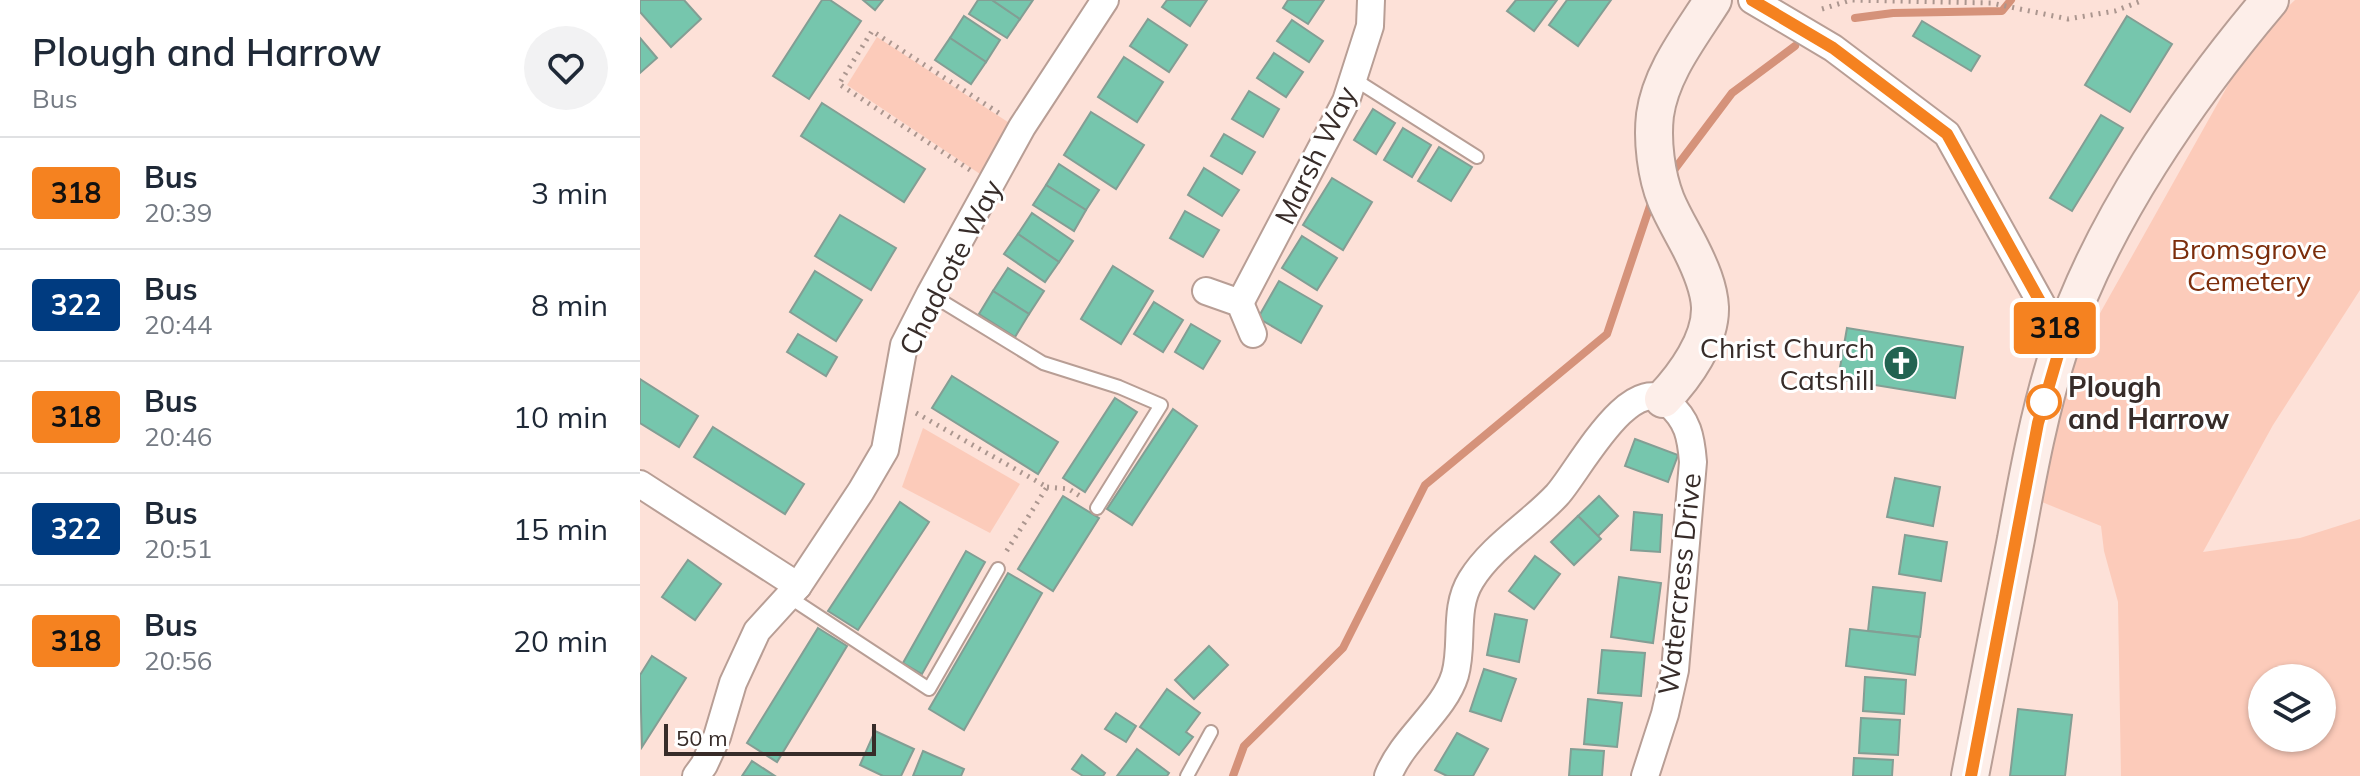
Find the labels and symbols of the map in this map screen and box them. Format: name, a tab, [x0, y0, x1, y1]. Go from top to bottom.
street label: Marsh Way	[1266, 80, 1364, 230]
street label: Chadcote Way	[891, 173, 1009, 360]
park label: Bromsgrove Cemetery	[2171, 231, 2327, 298]
line badge: 318	[2009, 302, 2101, 354]
place label: Christ Church Catshill	[1700, 330, 1875, 397]
church icon: Christ Church Catshill	[1882, 344, 1920, 382]
place label: Plough and Harrow	[2068, 369, 2229, 436]
marker: Plough and Harrow	[2027, 385, 2061, 419]
street label: Watercress Drive	[1650, 471, 1708, 697]
scale bar	[664, 720, 876, 756]

